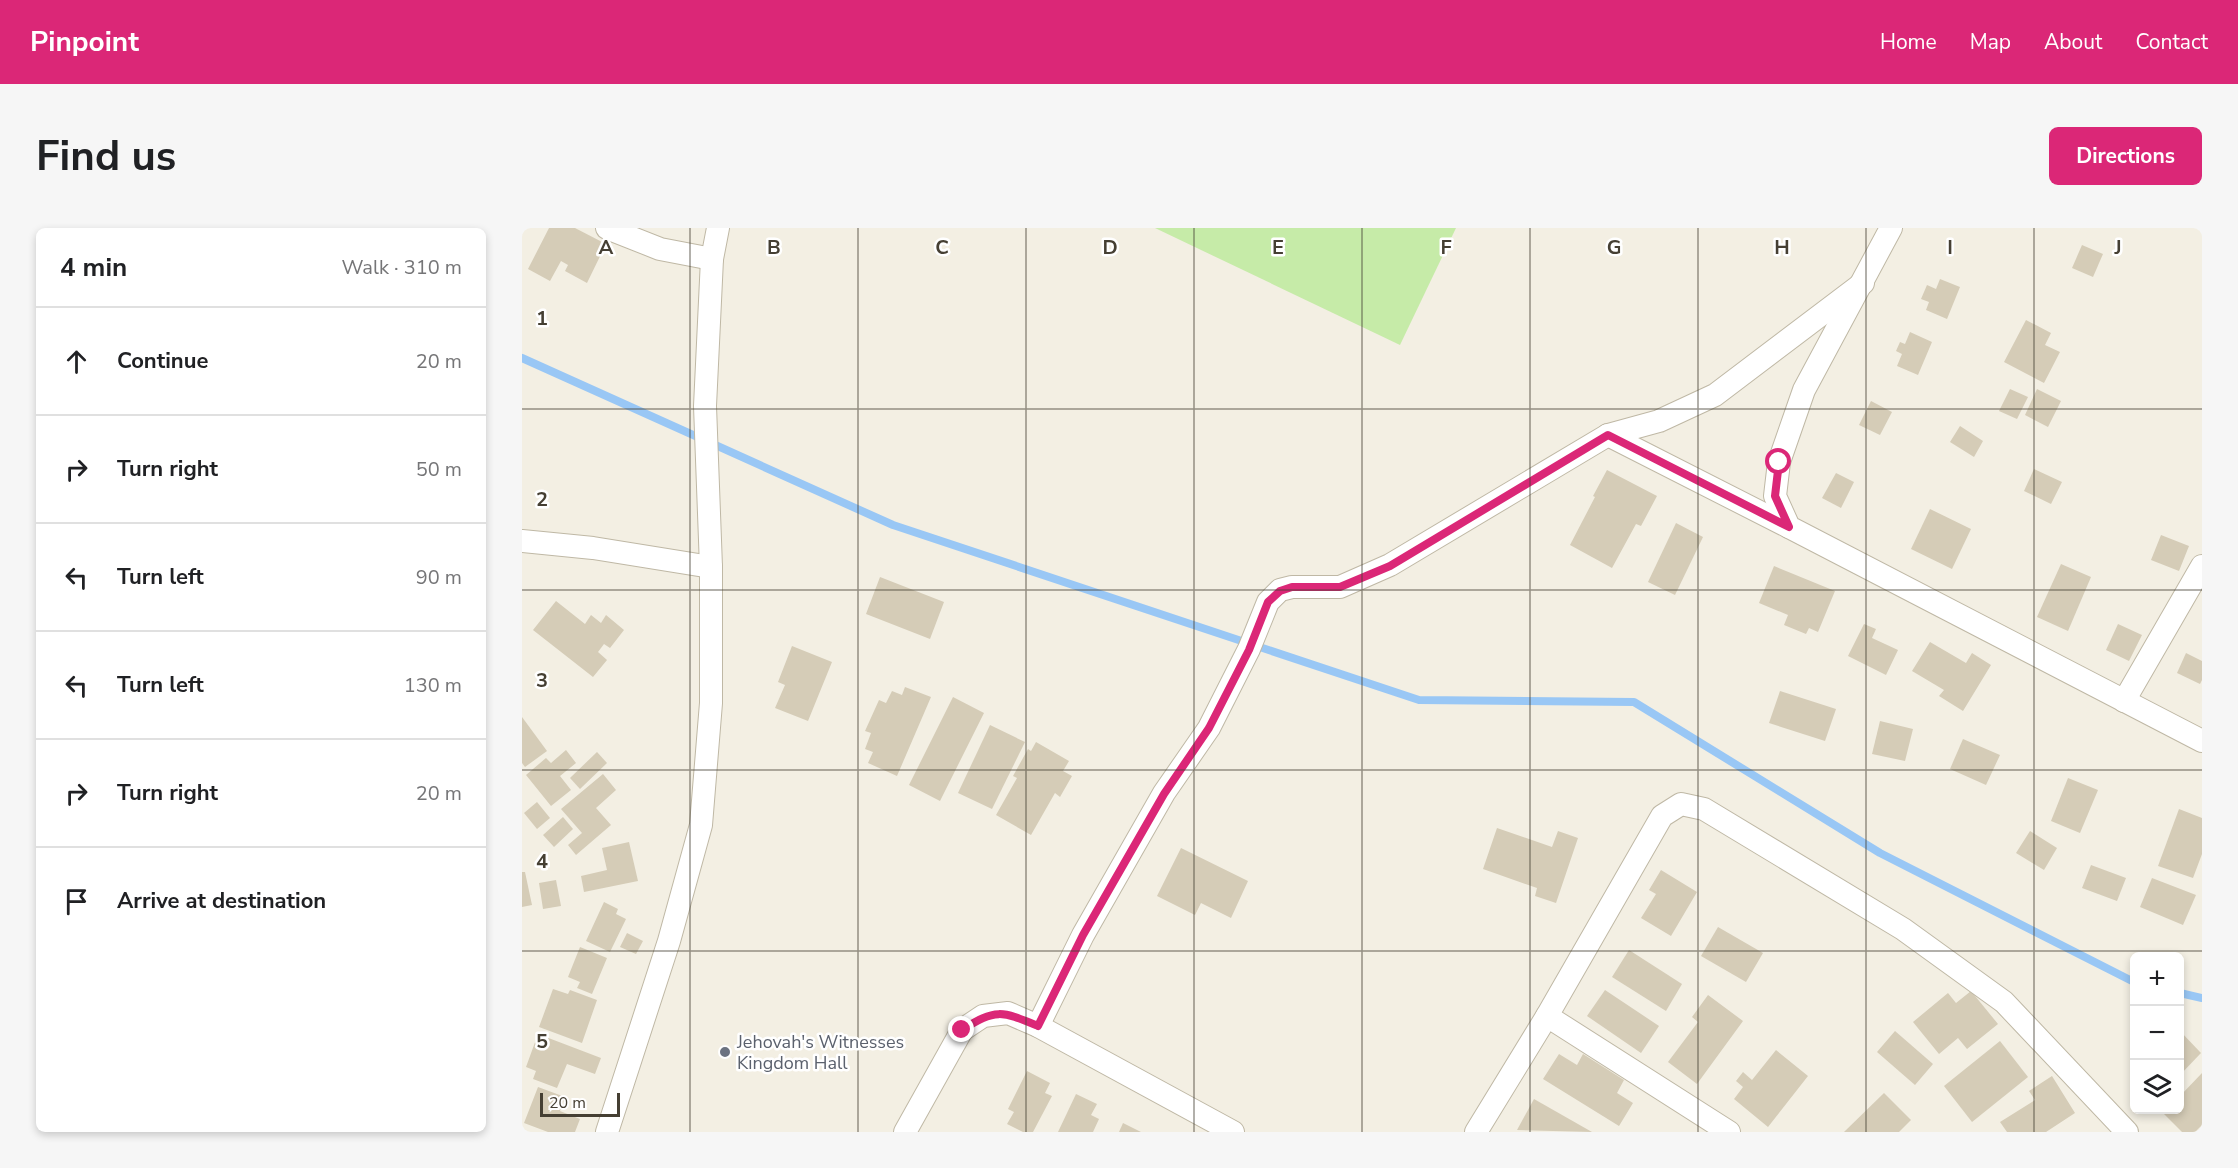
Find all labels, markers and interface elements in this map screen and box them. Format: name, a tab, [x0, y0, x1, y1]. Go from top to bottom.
text: Pinpoint	[30, 23, 139, 61]
text: Home	[1880, 28, 1937, 56]
text: Map	[1970, 28, 2011, 56]
text: About	[2044, 28, 2102, 56]
text: Contact	[2135, 28, 2208, 56]
button: Directions	[2049, 127, 2202, 185]
text: Find us	[36, 128, 176, 185]
text: A	[599, 234, 614, 261]
text: B	[767, 234, 781, 261]
text: C	[935, 234, 949, 261]
text: D	[1102, 234, 1118, 261]
text: E	[1272, 234, 1284, 261]
text: F	[1440, 234, 1452, 261]
text: G	[1607, 234, 1621, 261]
text: H	[1774, 234, 1790, 261]
text: I	[1947, 234, 1953, 261]
text: J	[2113, 234, 2122, 261]
text: 4 min	[60, 250, 127, 285]
text: Walk · 310 m	[342, 254, 462, 281]
text: 1	[536, 305, 548, 332]
icon: ahead	[60, 345, 93, 378]
text: Continue	[117, 346, 208, 376]
text: 20 m	[416, 348, 462, 375]
route start	[1765, 448, 1791, 474]
icon: right	[60, 453, 93, 486]
text: Turn right	[117, 454, 218, 484]
text: 50 m	[416, 456, 462, 483]
text: 2	[536, 486, 548, 513]
icon: left	[60, 561, 93, 594]
text: Turn left	[117, 562, 204, 592]
text: 90 m	[416, 564, 462, 591]
text: 3	[536, 667, 548, 694]
icon: left	[60, 669, 93, 702]
text: Turn left	[117, 670, 204, 700]
text: 130 m	[404, 672, 462, 699]
icon: right	[60, 777, 93, 810]
text: Turn right	[117, 778, 218, 808]
text: 20 m	[416, 780, 462, 807]
text: 4	[536, 848, 548, 875]
icon: arrive	[60, 885, 93, 918]
text: Arrive at destination	[117, 886, 326, 916]
map controls	[2130, 952, 2184, 1114]
button: +	[2130, 952, 2184, 1006]
button: −	[2130, 1006, 2184, 1060]
route end	[948, 1016, 974, 1042]
text: 5	[536, 1028, 548, 1055]
place label: Jehovah's Witnesses Kingdom Hall	[736, 1030, 904, 1075]
marker: Jehovah's Witnesses Kingdom Hall	[718, 1045, 732, 1059]
button: layers	[2130, 1060, 2184, 1114]
scale bar	[540, 1090, 620, 1118]
text: 20 m	[549, 1092, 586, 1114]

